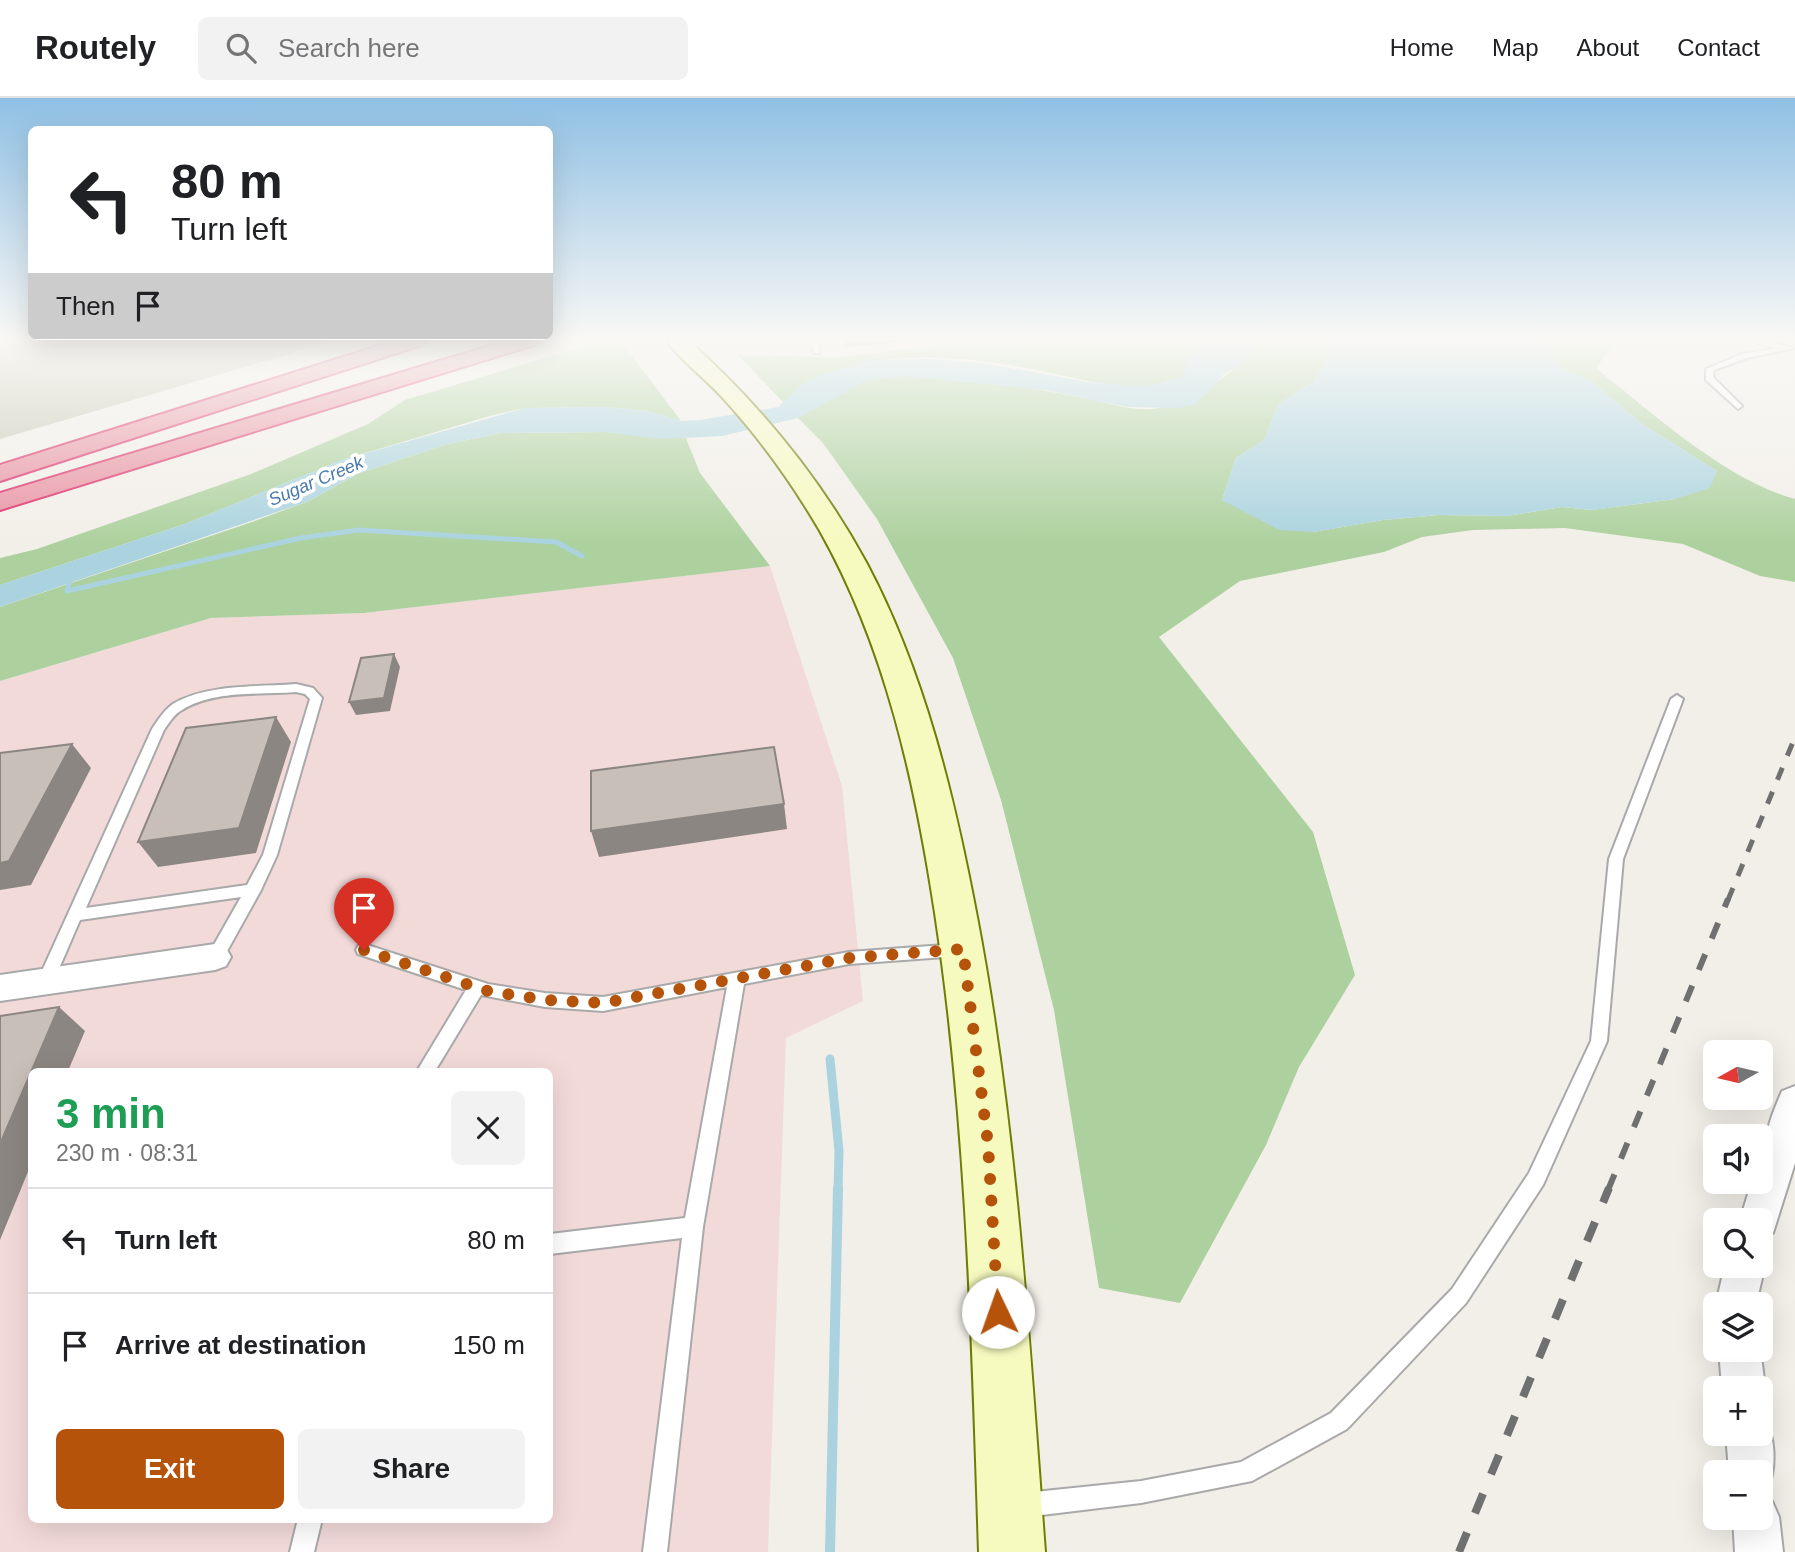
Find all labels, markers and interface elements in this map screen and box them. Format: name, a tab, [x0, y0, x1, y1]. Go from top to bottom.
search box	[198, 17, 688, 80]
text: Routely	[35, 29, 156, 66]
icon: search	[222, 29, 260, 67]
text: Search here	[278, 33, 420, 63]
text: Home	[1390, 34, 1454, 61]
text: Map	[1492, 34, 1539, 61]
text: About	[1577, 34, 1639, 61]
text: Contact	[1677, 34, 1760, 61]
icon: left	[56, 154, 147, 245]
text: 80 m	[171, 154, 283, 208]
text: Turn left	[171, 211, 287, 247]
icon: arrive	[129, 287, 167, 325]
text: Then	[56, 291, 115, 321]
water label: Sugar Creek	[266, 452, 367, 510]
pin	[334, 878, 394, 950]
icon: arrive	[345, 889, 383, 927]
north arrow	[1703, 1040, 1773, 1110]
map controls	[1703, 1040, 1773, 1530]
text: 3 min	[56, 1090, 166, 1137]
button: close	[451, 1091, 525, 1165]
button: sound	[1703, 1124, 1773, 1194]
text: 230 m · 08:31	[56, 1140, 198, 1166]
button: search	[1703, 1208, 1773, 1278]
icon: left	[56, 1222, 94, 1260]
text: Turn left	[115, 1225, 217, 1255]
text: 80 m	[467, 1225, 525, 1255]
position arrow	[961, 1275, 1035, 1349]
button: layers	[1703, 1292, 1773, 1362]
icon: arrive	[56, 1327, 94, 1365]
text: Arrive at destination	[115, 1330, 366, 1360]
text: 150 m	[453, 1330, 525, 1360]
button: +	[1703, 1376, 1773, 1446]
button: Exit	[56, 1429, 284, 1509]
button: Share	[298, 1429, 525, 1509]
button: −	[1703, 1460, 1773, 1530]

